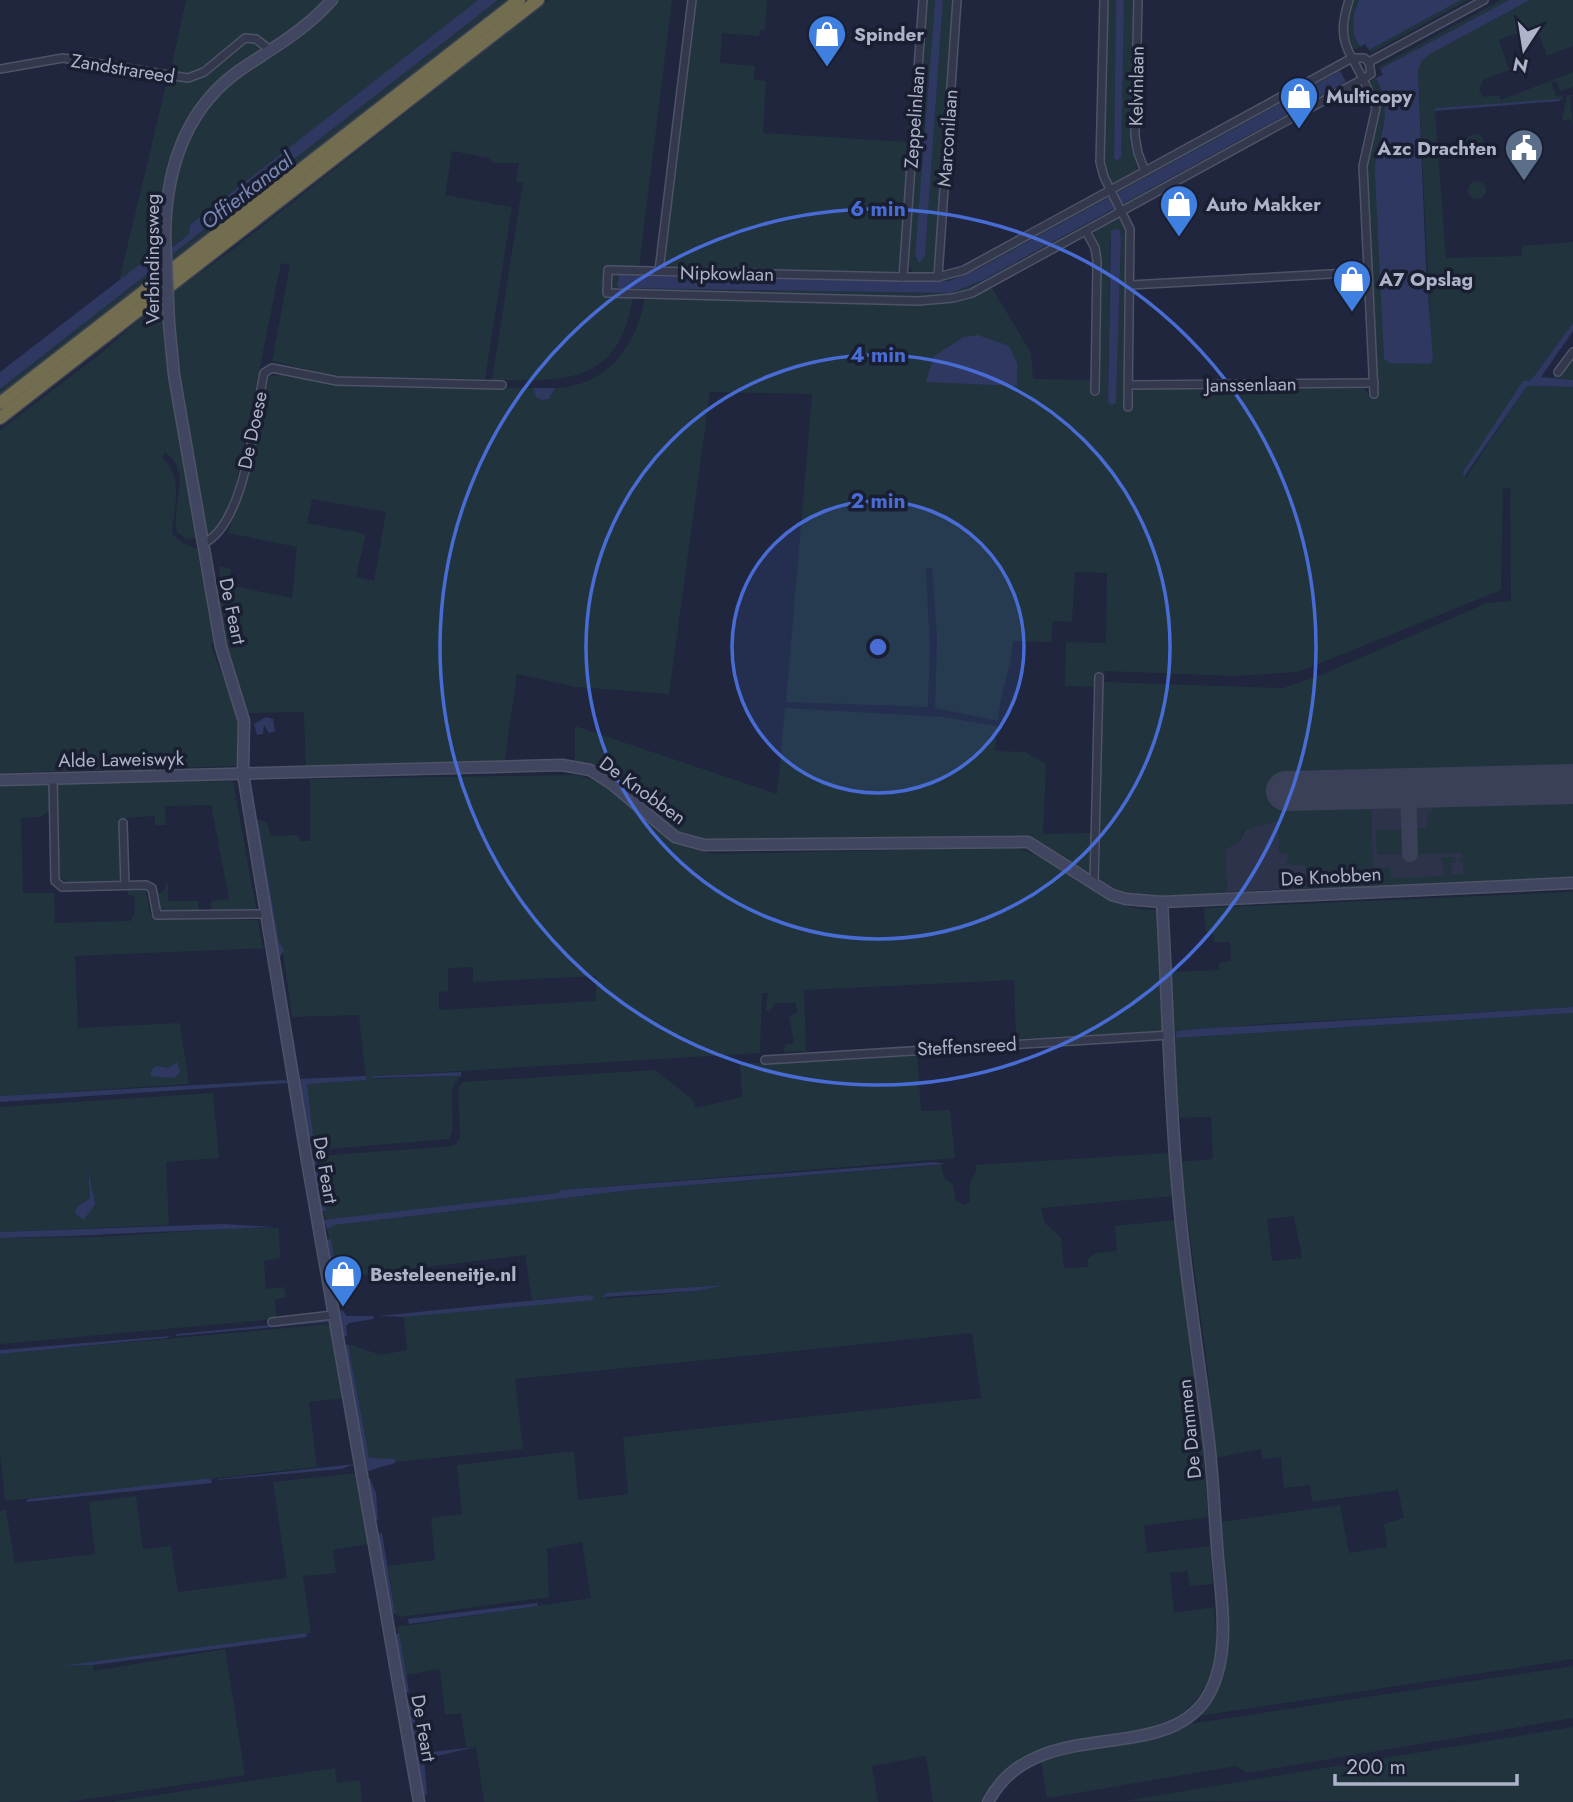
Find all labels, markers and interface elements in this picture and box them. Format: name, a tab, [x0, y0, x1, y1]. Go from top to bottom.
shop icon: Spinder	[806, 13, 848, 68]
north arrow	[1489, 14, 1559, 84]
place label: Spinder	[854, 21, 924, 48]
street label: Kelvinlaan	[1122, 46, 1151, 126]
street label: Zandstrareed	[69, 47, 177, 90]
text: N	[1510, 50, 1531, 80]
street label: Zeppelinlaan	[897, 65, 932, 169]
shop icon: Multicopy	[1278, 75, 1320, 130]
place label: Multicopy	[1326, 83, 1413, 110]
street label: Marconilaan	[931, 88, 964, 188]
public building icon: Azc Drachten	[1503, 127, 1545, 182]
place label: Azc Drachten	[1376, 135, 1497, 162]
water label: Offierkanaal	[195, 145, 301, 237]
shop icon: Auto Makker	[1158, 183, 1200, 238]
place label: Auto Makker	[1205, 191, 1321, 218]
street label: Verbindingsweg	[139, 194, 166, 324]
text: 6 min	[850, 194, 906, 224]
shop icon: A7 Opslag	[1331, 258, 1373, 313]
street label: Nipkowlaan	[680, 259, 774, 288]
place label: A7 Opslag	[1378, 266, 1473, 293]
text: 4 min	[850, 340, 906, 370]
street label: Janssenlaan	[1202, 370, 1297, 399]
street label: De Doese	[231, 388, 274, 472]
text: 2 min	[850, 486, 906, 516]
street label: De Feart	[212, 575, 253, 647]
centre of rings	[866, 635, 890, 659]
street label: Alde Laweiswyk	[58, 745, 185, 774]
street label: De Knobben	[594, 750, 691, 831]
street label: De Knobben	[1280, 860, 1382, 893]
street label: Steffensreed	[917, 1030, 1018, 1063]
street label: De Feart	[306, 1135, 345, 1206]
shop icon: Besteleeneitje.nl	[322, 1253, 364, 1308]
place label: Besteleeneitje.nl	[370, 1261, 516, 1288]
street label: De Dammen	[1171, 1378, 1208, 1480]
street label: De Feart	[404, 1693, 443, 1764]
scale bar	[1335, 1742, 1517, 1786]
text: 200 m	[1346, 1752, 1406, 1782]

